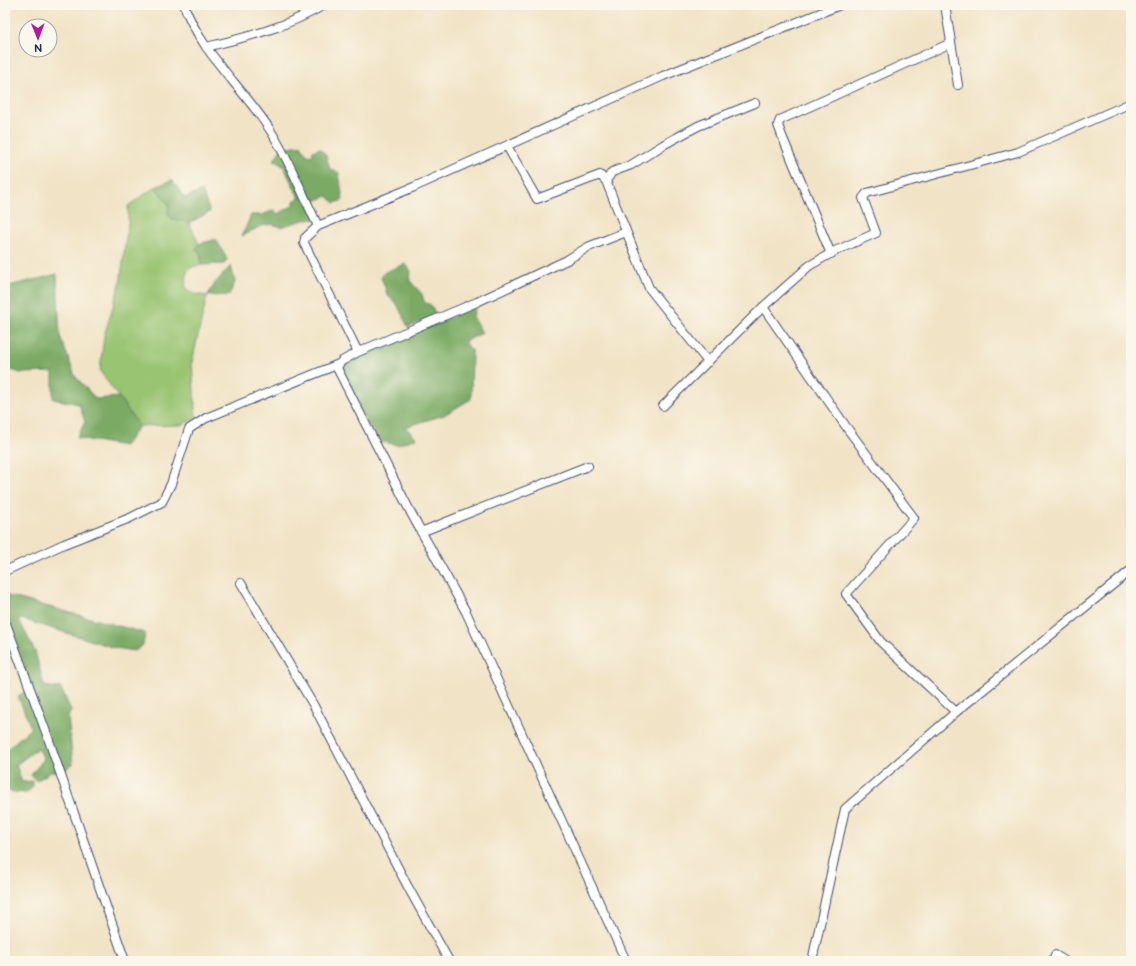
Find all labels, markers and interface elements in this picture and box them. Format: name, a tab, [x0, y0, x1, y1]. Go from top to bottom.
north arrow	[18, 18, 58, 58]
text: N	[34, 41, 42, 54]

